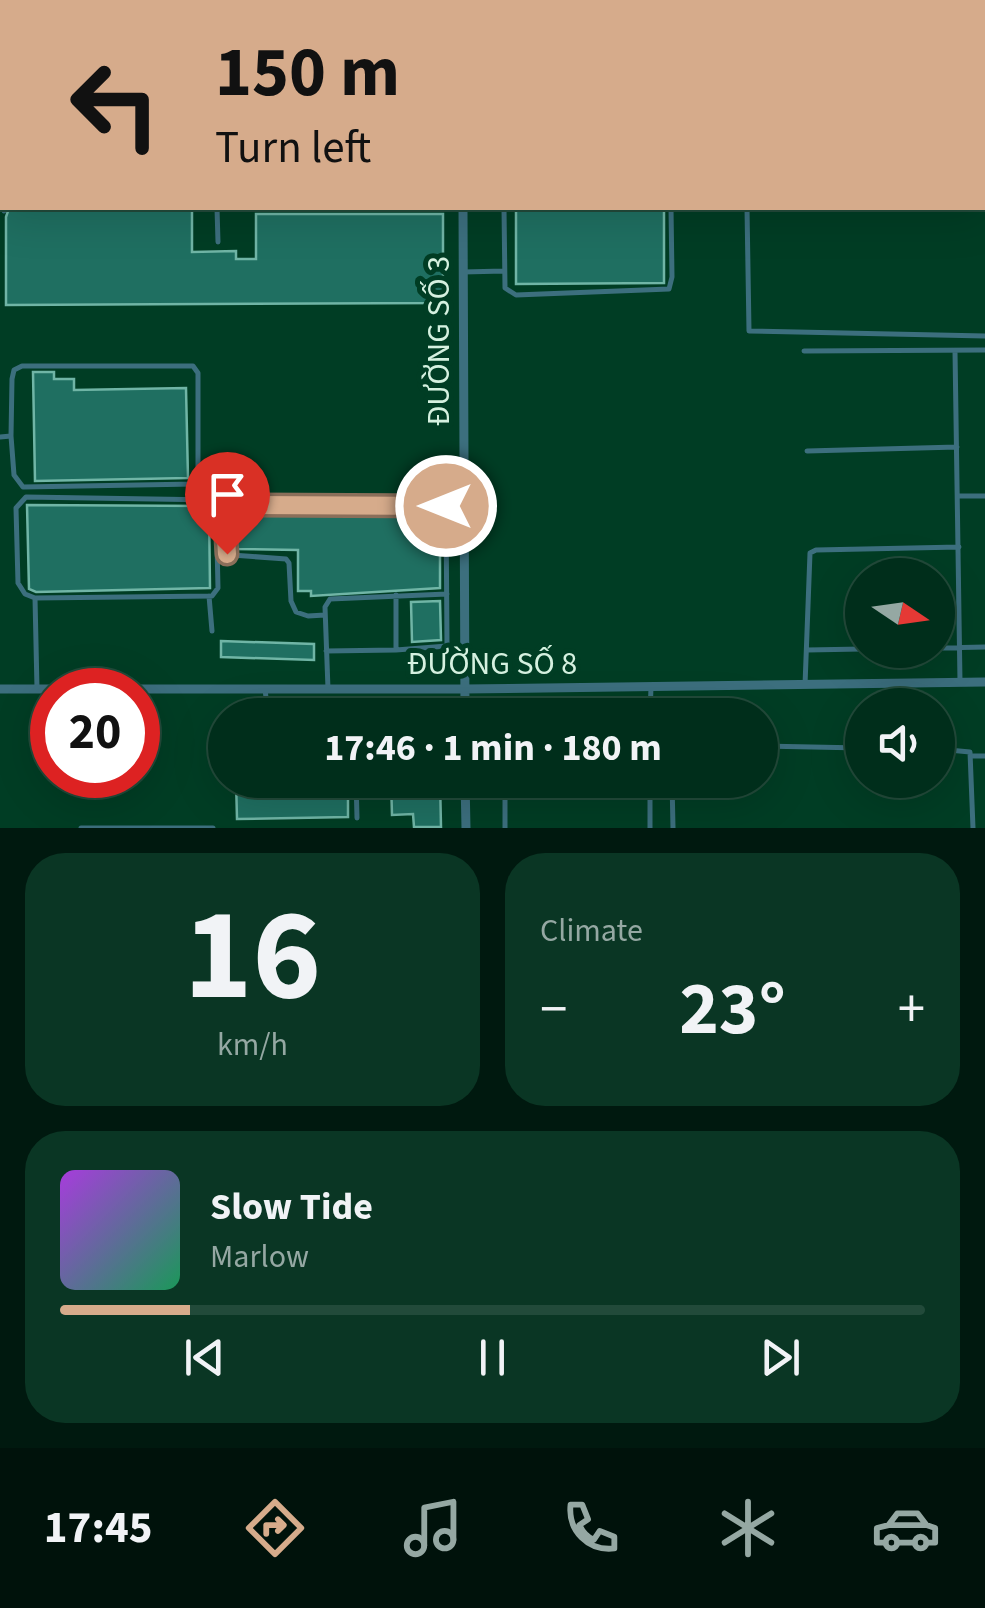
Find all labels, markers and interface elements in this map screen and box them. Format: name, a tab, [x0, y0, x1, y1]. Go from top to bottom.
text: 150 m	[215, 23, 400, 123]
icon: left	[50, 40, 180, 170]
text: Turn left	[215, 116, 371, 180]
street label: ĐƯỜNG SỐ 3	[416, 256, 462, 426]
pin	[185, 452, 270, 555]
position arrow	[394, 454, 498, 558]
icon: arrive	[200, 467, 255, 522]
north arrow	[845, 558, 955, 668]
map controls	[845, 558, 955, 798]
street label: ĐƯỜNG SỐ 8	[407, 641, 577, 687]
speed limit sign: 20	[30, 668, 160, 798]
button: sound	[845, 688, 955, 798]
text: 17:46 · 1 min · 180 m	[324, 721, 662, 775]
text: 16	[184, 864, 321, 1049]
text: Climate	[540, 908, 643, 954]
text: 23°	[679, 956, 786, 1063]
text: −	[540, 971, 567, 1049]
text: +	[898, 971, 925, 1049]
text: km/h	[217, 1022, 288, 1068]
text: Slow Tide	[210, 1180, 373, 1234]
text: Marlow	[210, 1234, 309, 1280]
icon: previous	[177, 1330, 232, 1385]
icon: pause	[465, 1330, 520, 1385]
icon: next	[753, 1330, 808, 1385]
icon: directions	[240, 1493, 310, 1563]
icon: music	[398, 1493, 468, 1563]
icon: phone	[556, 1493, 626, 1563]
icon: climate	[713, 1493, 783, 1563]
icon: car	[871, 1493, 941, 1563]
text: 17:45	[44, 1496, 152, 1560]

